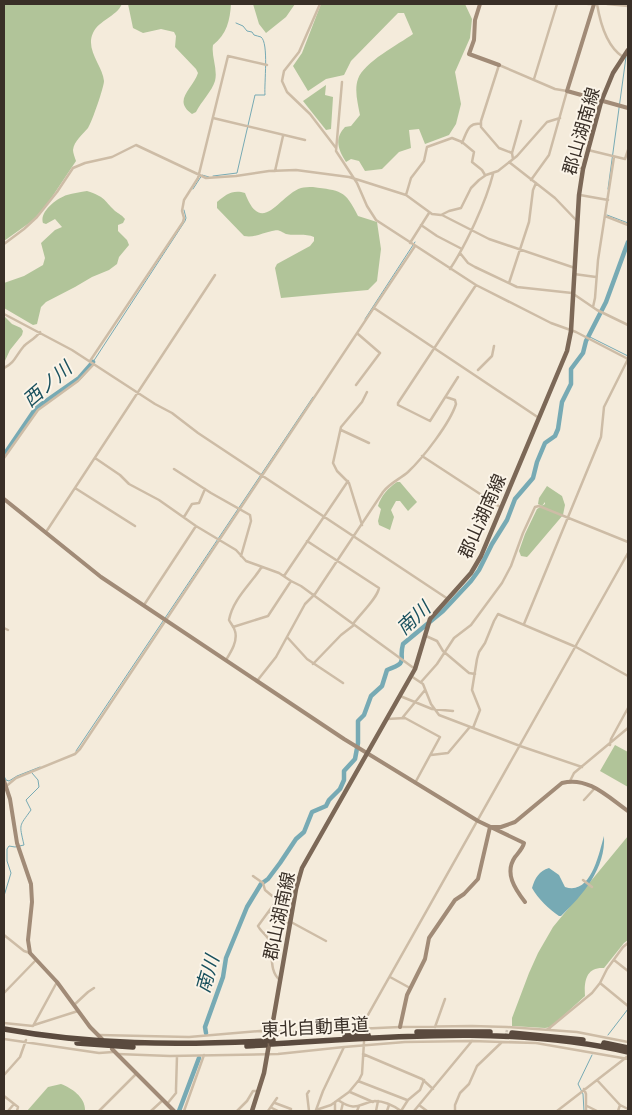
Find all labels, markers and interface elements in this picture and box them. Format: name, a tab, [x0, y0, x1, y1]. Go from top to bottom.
street label: 郡山湖南線	[558, 85, 604, 177]
water label: 西ノ川	[18, 355, 78, 412]
street label: 郡山湖南線	[453, 470, 511, 562]
water label: 南川	[391, 595, 437, 640]
street label: 郡山湖南線	[258, 870, 300, 962]
water label: 南川	[190, 951, 224, 996]
street label: 東北自動車道	[260, 1013, 370, 1041]

